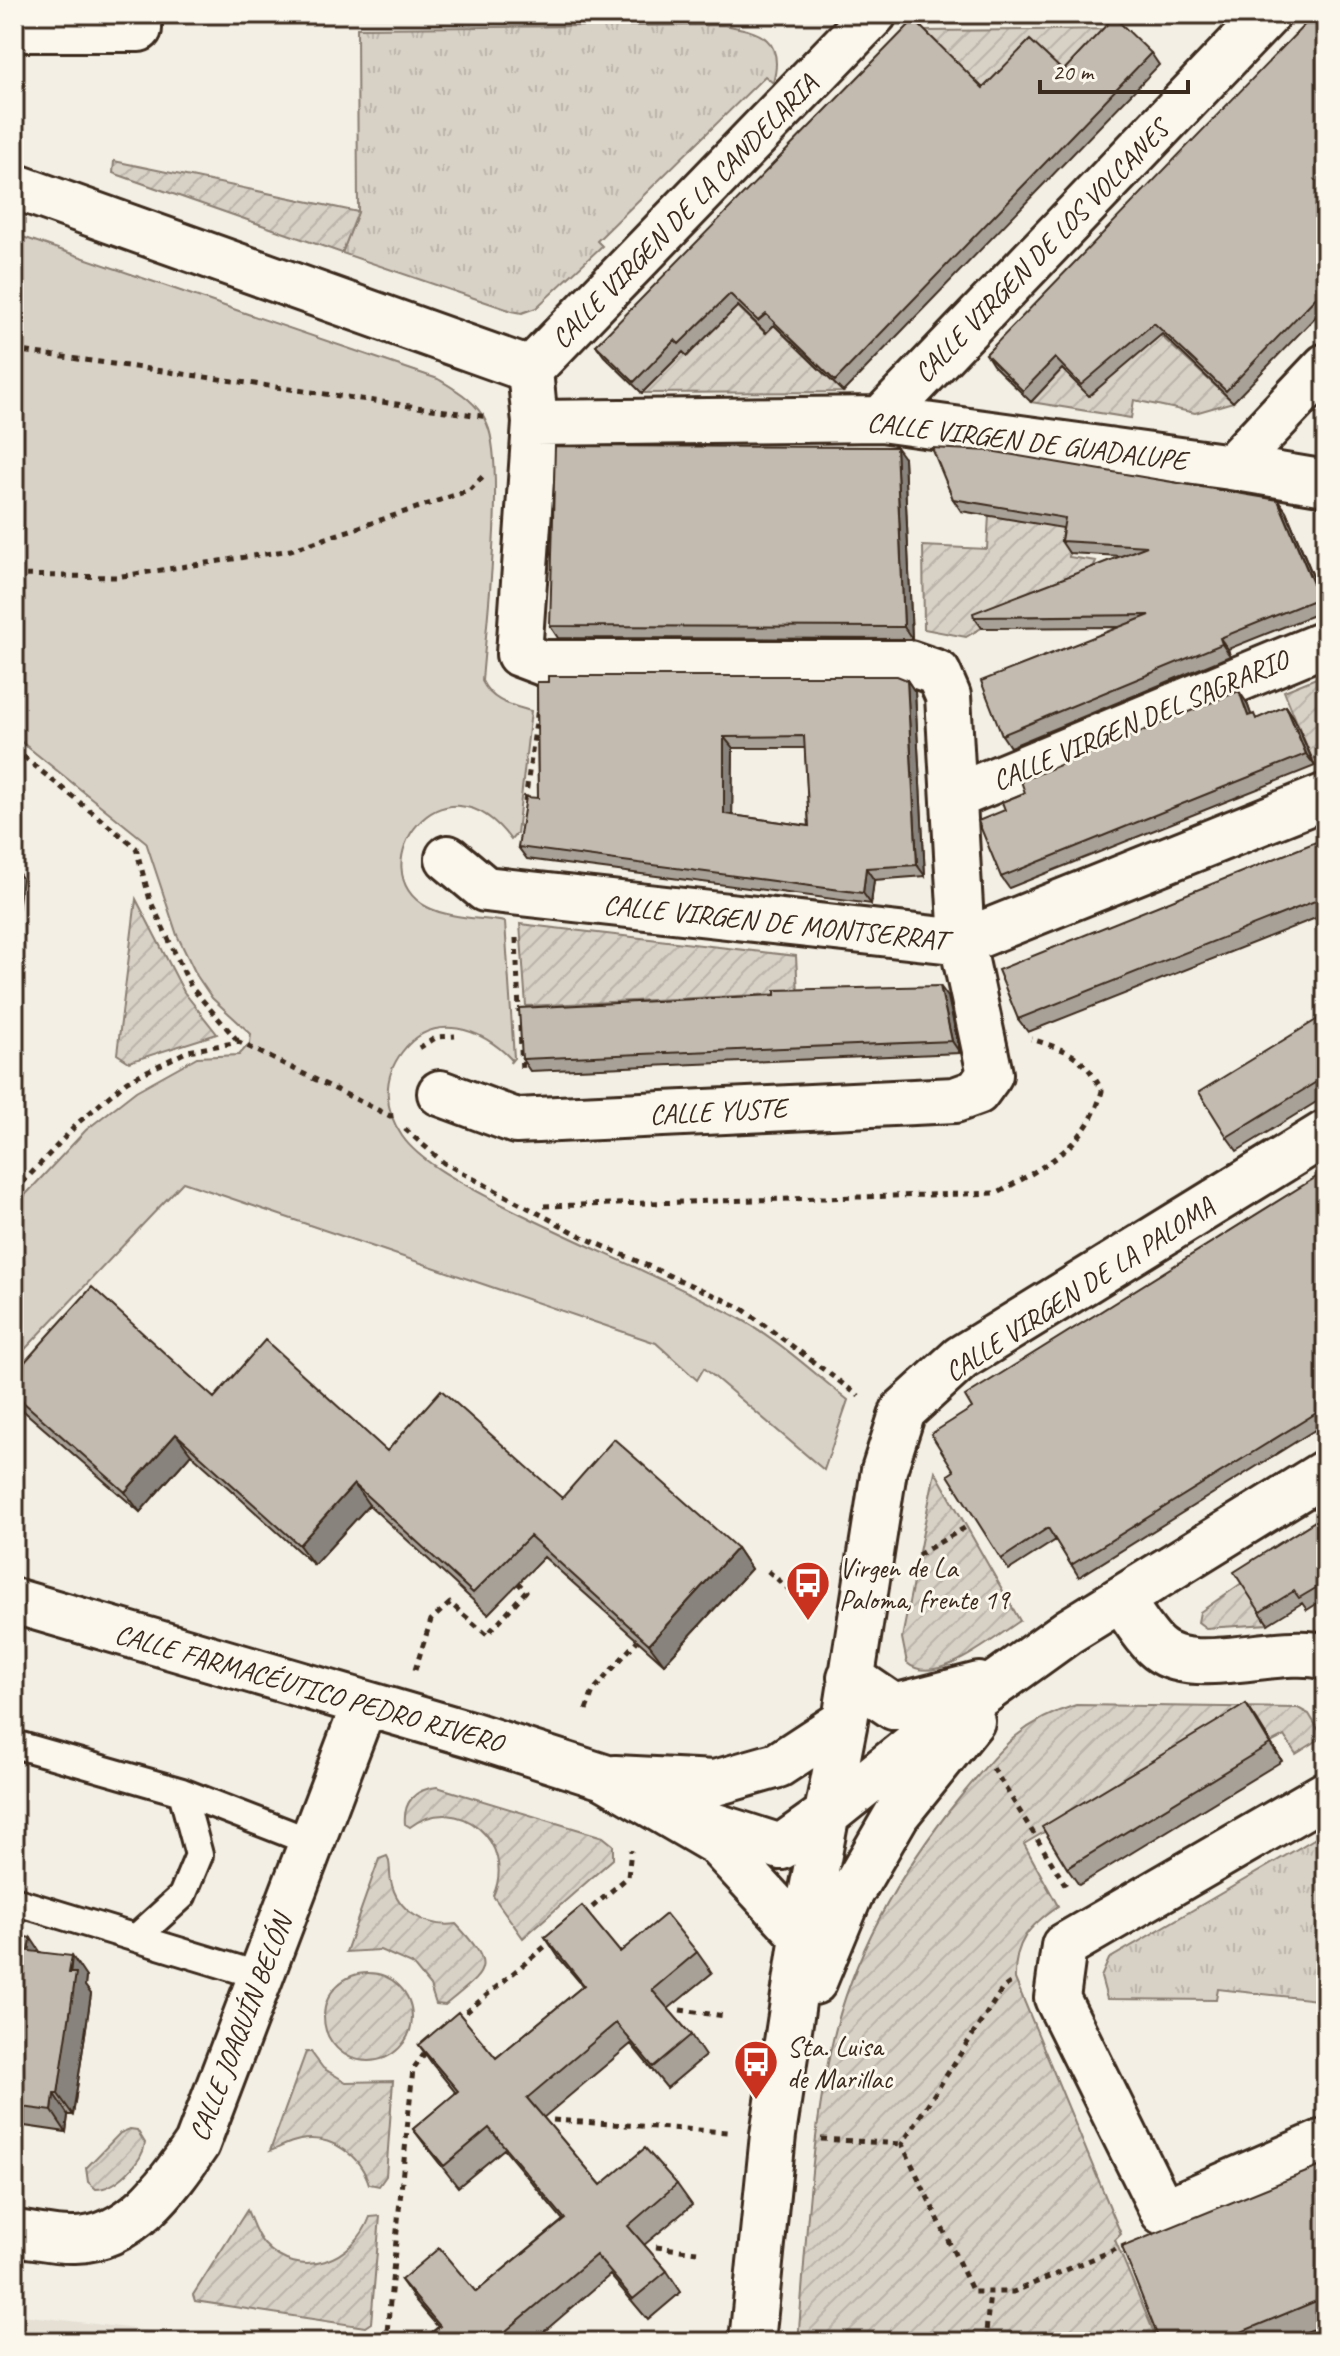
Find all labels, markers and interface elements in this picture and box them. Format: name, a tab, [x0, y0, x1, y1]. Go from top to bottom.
scale bar	[1040, 44, 1188, 94]
text: 20 m	[1052, 57, 1095, 87]
street label: CALLE VIRGEN DE LA CANDELARIA	[544, 66, 825, 356]
street label: CALLE VIRGEN DE LOS VOLCANES	[906, 109, 1179, 390]
street label: CALLE VIRGEN DE GUADALUPE	[865, 404, 1192, 478]
street label: CALLE VIRGEN DEL SAGRARIO	[987, 641, 1296, 798]
street label: CALLE VIRGEN DE MONTSERRAT	[602, 887, 955, 958]
street label: CALLE YUSTE	[649, 1090, 791, 1132]
street label: CALLE VIRGEN DE LA PALOMA	[938, 1188, 1221, 1389]
place label: Virgen de La Paloma, frente 19	[839, 1550, 1011, 1617]
bus stop icon: Virgen de La Paloma, frente 19	[784, 1559, 832, 1622]
street label: CALLE FARMACÉUTICO PEDRO RIVERO	[111, 1616, 510, 1761]
street label: CALLE JOAQUÍN BELÓN	[181, 1906, 301, 2146]
place label: Sta. Luisa de Marillac	[787, 2029, 893, 2096]
bus stop icon: Sta. Luisa de Marillac	[732, 2038, 780, 2101]

